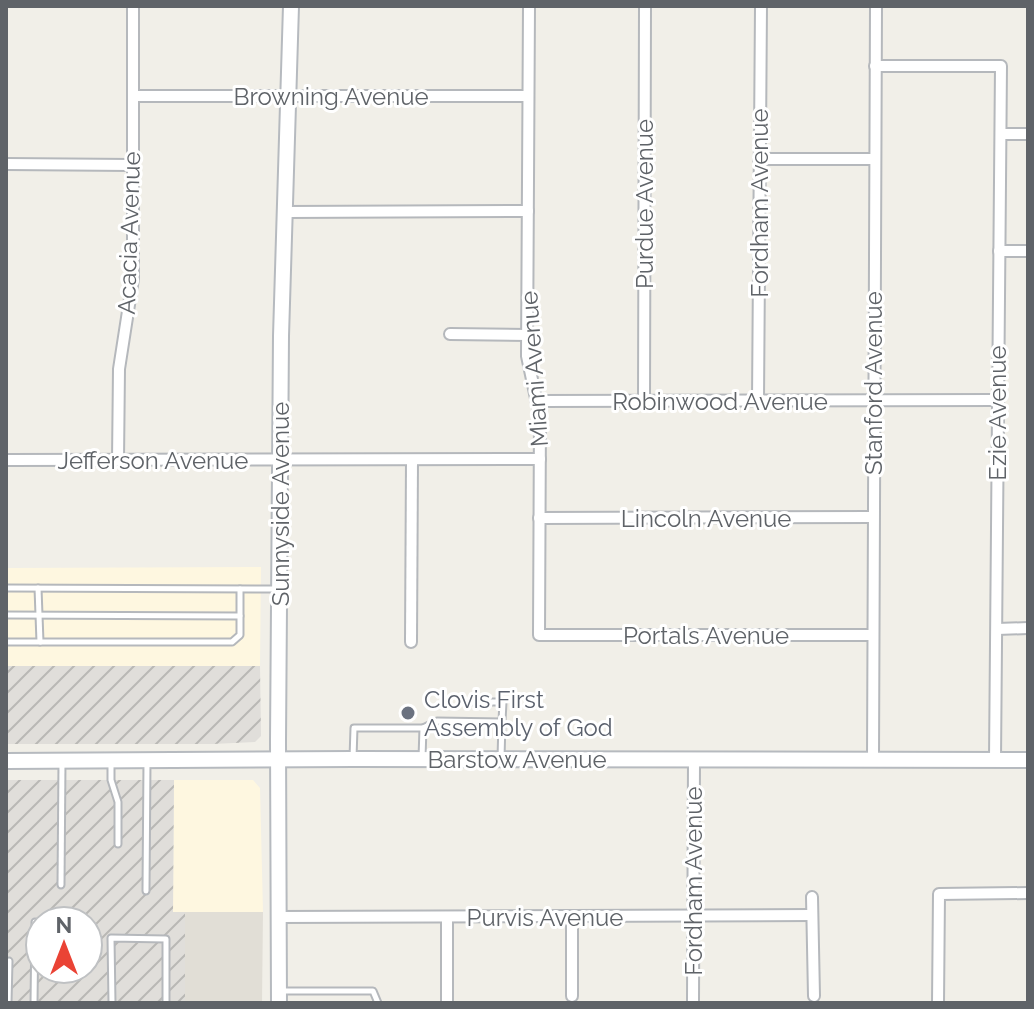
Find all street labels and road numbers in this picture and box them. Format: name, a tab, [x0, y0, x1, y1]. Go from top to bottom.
street label: Browning Avenue	[233, 82, 429, 111]
street label: Fordham Avenue	[745, 108, 774, 298]
street label: Purdue Avenue	[630, 119, 659, 289]
street label: Acacia Avenue	[112, 151, 146, 315]
street label: Miami Avenue	[514, 290, 554, 448]
street label: Stanford Avenue	[859, 291, 888, 475]
street label: Ezie Avenue	[983, 345, 1012, 481]
street label: Robinwood Avenue	[612, 387, 828, 416]
street label: Sunnyside Avenue	[266, 402, 295, 606]
street label: Jefferson Avenue	[58, 446, 248, 475]
street label: Lincoln Avenue	[621, 504, 791, 533]
street label: Portals Avenue	[623, 621, 789, 650]
street label: Barstow Avenue	[427, 745, 607, 774]
street label: Fordham Avenue	[679, 786, 708, 976]
street label: Purvis Avenue	[467, 903, 623, 932]

